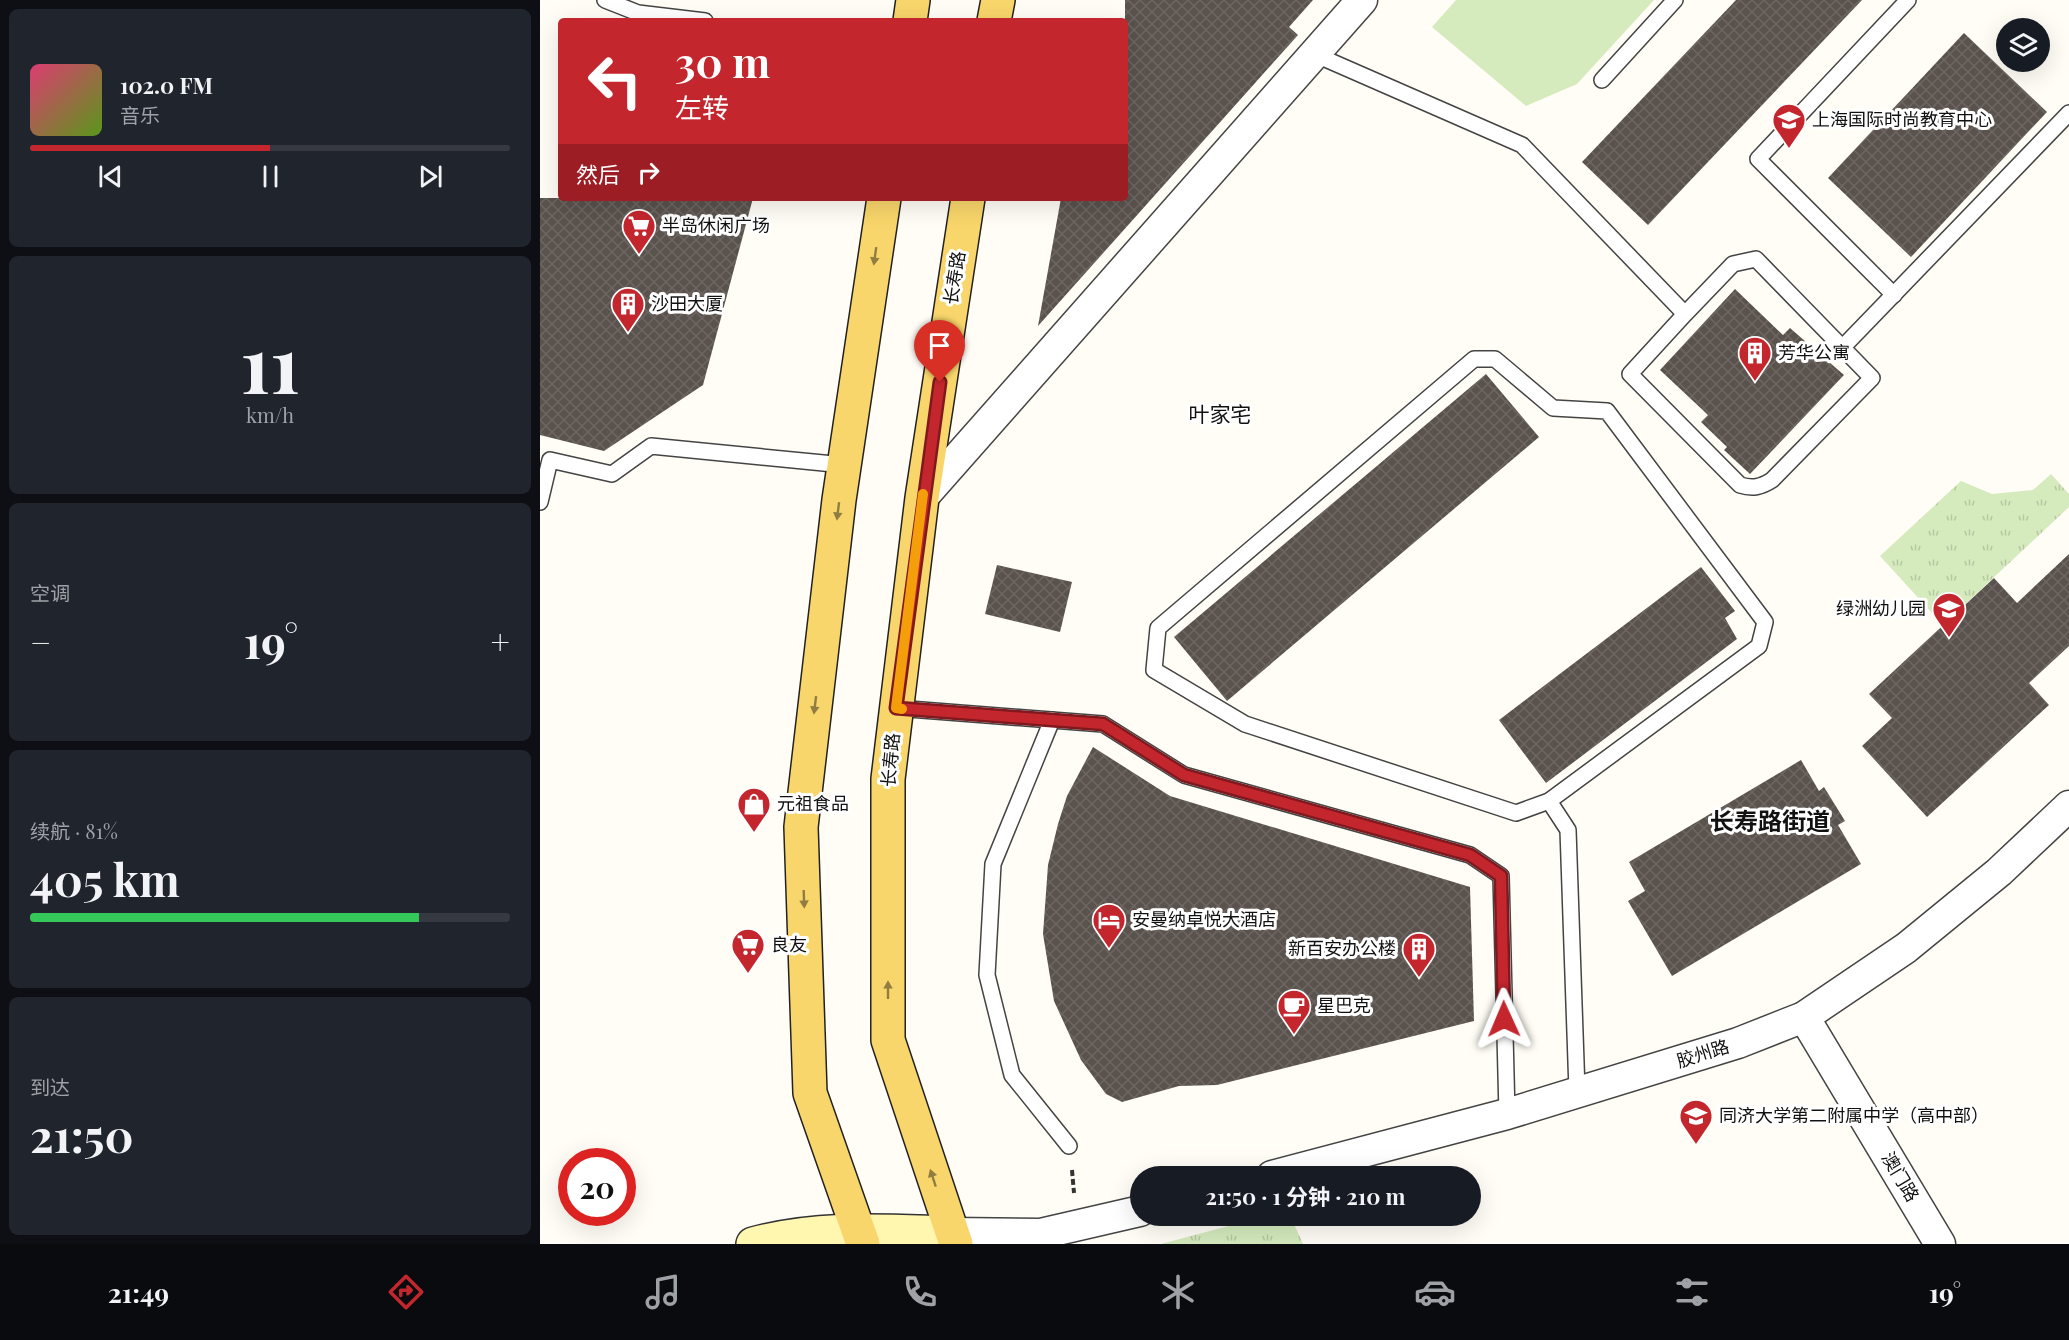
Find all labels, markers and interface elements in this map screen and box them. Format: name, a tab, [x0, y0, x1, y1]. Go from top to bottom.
map controls	[1996, 18, 2050, 72]
button: layers	[1996, 18, 2050, 72]
text: 30 m	[675, 33, 770, 89]
icon: left	[576, 42, 654, 120]
text: 102.0 FM	[120, 70, 213, 100]
text: 左转	[675, 89, 729, 125]
text: 音乐	[120, 101, 160, 128]
school or university icon: 上海国际时尚教育中心	[1771, 102, 1807, 149]
place label: 上海国际时尚教育中心	[1812, 107, 1992, 131]
icon: right	[632, 156, 665, 189]
text: 然后	[576, 159, 620, 189]
icon: previous	[94, 160, 127, 193]
icon: pause	[254, 160, 287, 193]
icon: next	[414, 160, 447, 193]
supermarket icon: 半岛休闲广场	[621, 208, 657, 255]
place label: 半岛休闲广场	[662, 213, 770, 237]
one-way arrow	[870, 246, 879, 265]
street label: 长寿路	[938, 249, 970, 306]
building icon: 沙田大厦	[610, 286, 646, 333]
place label: 沙田大厦	[651, 291, 723, 315]
text: 11	[240, 310, 300, 414]
pin	[914, 320, 965, 382]
icon: arrive	[923, 329, 956, 362]
building icon: 芳华公寓	[1737, 335, 1773, 382]
place label: 芳华公寓	[1778, 340, 1850, 364]
district label: 叶家宅	[1189, 399, 1252, 427]
text: km/h	[246, 401, 294, 428]
one-way arrow	[833, 502, 842, 521]
text: 空调	[30, 579, 70, 606]
school or university icon: 绿洲幼儿园	[1931, 591, 1967, 638]
place label: 绿洲幼儿园	[1836, 596, 1926, 620]
text: 19°	[244, 610, 298, 670]
text: −	[30, 619, 51, 663]
text: +	[491, 619, 510, 663]
one-way arrow	[811, 695, 820, 714]
street label: 长寿路	[876, 732, 904, 788]
shop icon: 元祖食品	[736, 786, 772, 833]
place label: 元祖食品	[777, 791, 849, 815]
district label: 长寿路街道	[1710, 804, 1830, 836]
text: 续航 · 81%	[30, 817, 118, 844]
text: 405 km	[30, 848, 180, 908]
one-way arrow	[799, 890, 808, 909]
hotel icon: 安曼纳卓悦大酒店	[1091, 902, 1127, 949]
place label: 安曼纳卓悦大酒店	[1132, 907, 1276, 931]
supermarket icon: 良友	[730, 927, 766, 974]
building icon: 新百安办公楼	[1401, 931, 1437, 978]
place label: 良友	[771, 932, 807, 956]
place label: 新百安办公楼	[1288, 936, 1396, 960]
one-way arrow	[883, 980, 893, 999]
position arrow	[1472, 987, 1536, 1051]
cafe icon: 星巴克	[1276, 988, 1312, 1035]
place label: 星巴克	[1317, 993, 1371, 1017]
street label: 胶州路	[1673, 1034, 1732, 1072]
text: 到达	[30, 1073, 70, 1100]
school or university icon: 同济大学第二附属中学（高中部）	[1678, 1098, 1714, 1145]
place label: 同济大学第二附属中学（高中部）	[1719, 1103, 1989, 1127]
text: 21:50	[30, 1104, 134, 1164]
street label: 澳门路	[1877, 1147, 1925, 1206]
speed limit sign: 20	[558, 1148, 636, 1226]
one-way arrow	[927, 1169, 937, 1187]
text: 21:50 · 1 分钟 · 210 m	[1206, 1181, 1405, 1211]
icon: directions	[385, 1271, 427, 1313]
icon: music	[642, 1271, 684, 1313]
icon: phone	[899, 1271, 941, 1313]
icon: climate	[1157, 1271, 1199, 1313]
icon: car	[1414, 1271, 1456, 1313]
icon: filters	[1671, 1271, 1713, 1313]
text: 21:49	[108, 1274, 169, 1310]
text: 19°	[1929, 1274, 1961, 1310]

